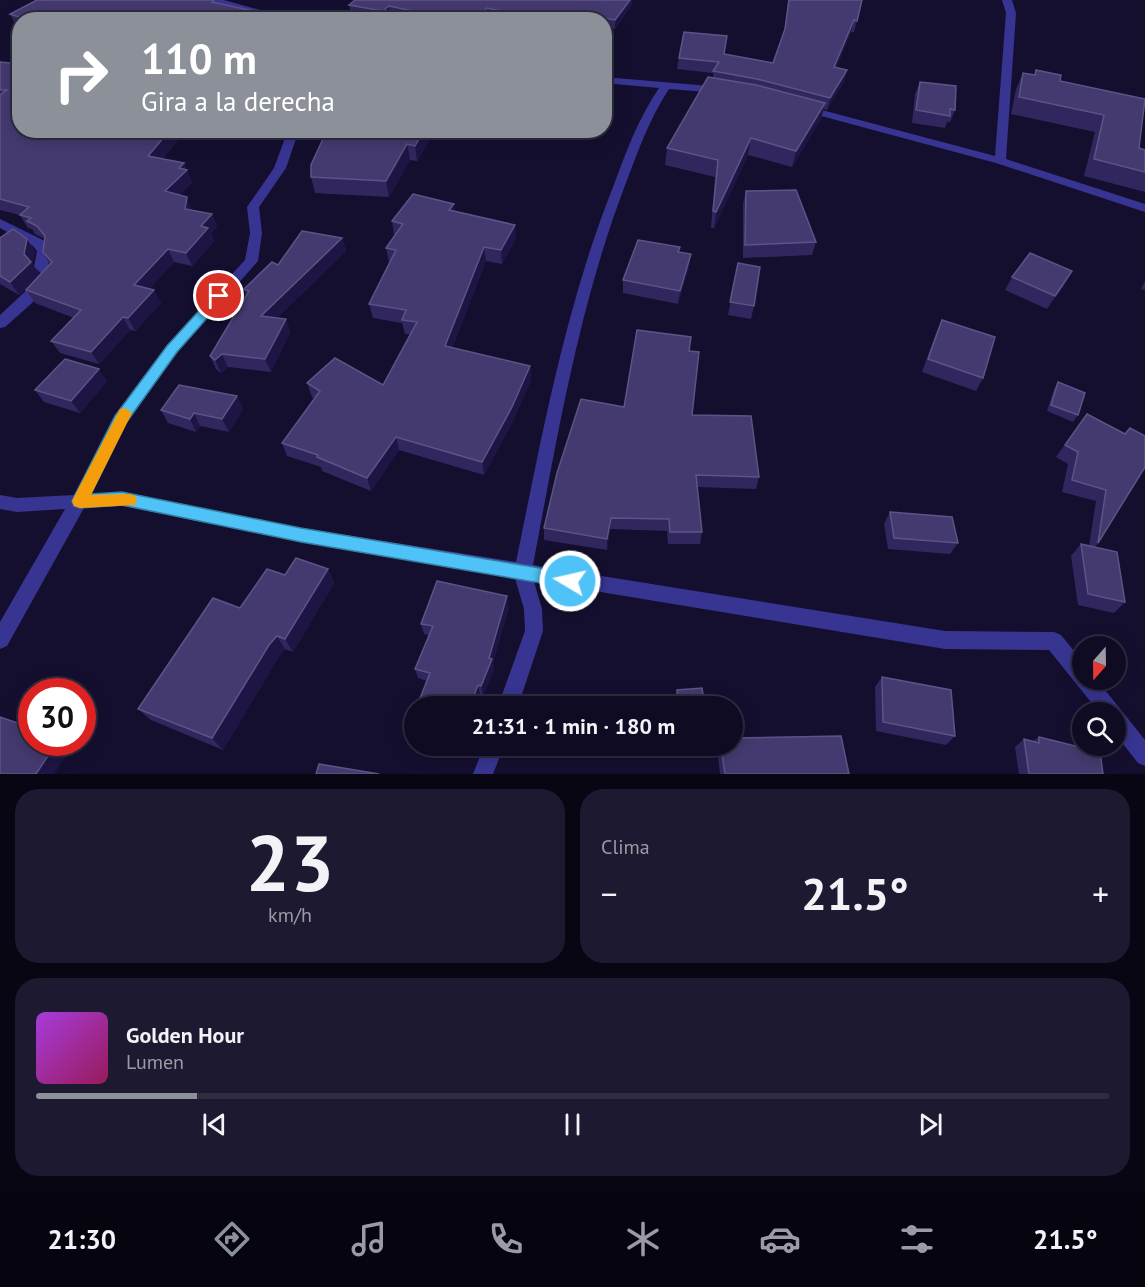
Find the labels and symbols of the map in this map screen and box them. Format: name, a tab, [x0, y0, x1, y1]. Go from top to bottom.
pin	[193, 270, 244, 321]
position arrow	[538, 549, 602, 613]
north arrow	[1072, 636, 1126, 690]
speed limit sign: 30	[18, 678, 96, 756]

